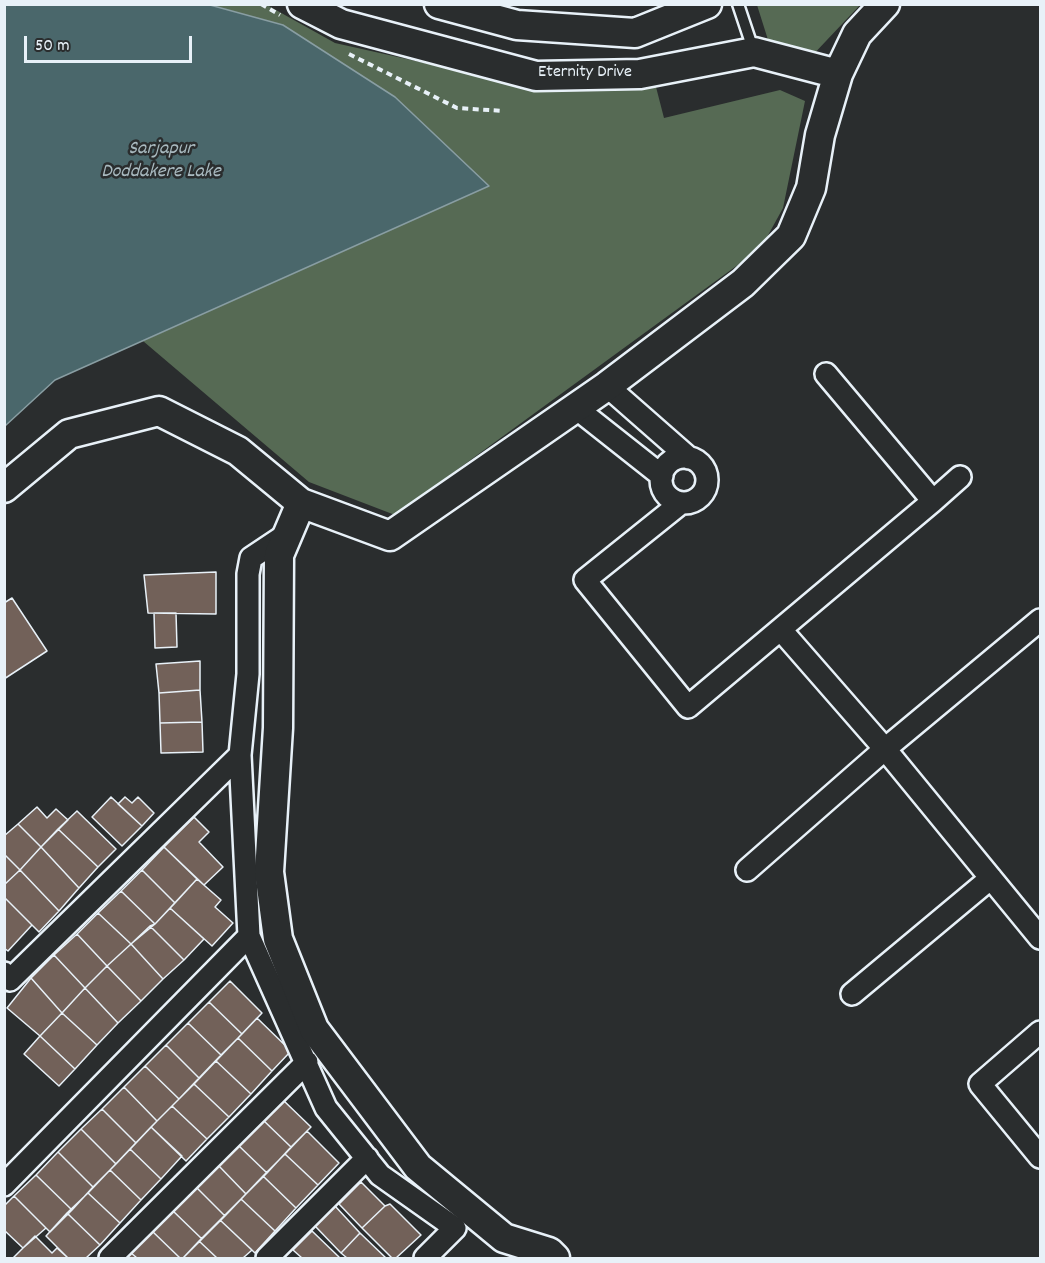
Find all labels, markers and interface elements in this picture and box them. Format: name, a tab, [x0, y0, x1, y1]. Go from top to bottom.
scale bar	[27, 24, 195, 62]
text: 50 m	[35, 34, 70, 59]
street label: Eternity Drive	[538, 63, 632, 85]
water label: Sarjapur Doddakere Lake	[101, 138, 221, 185]

